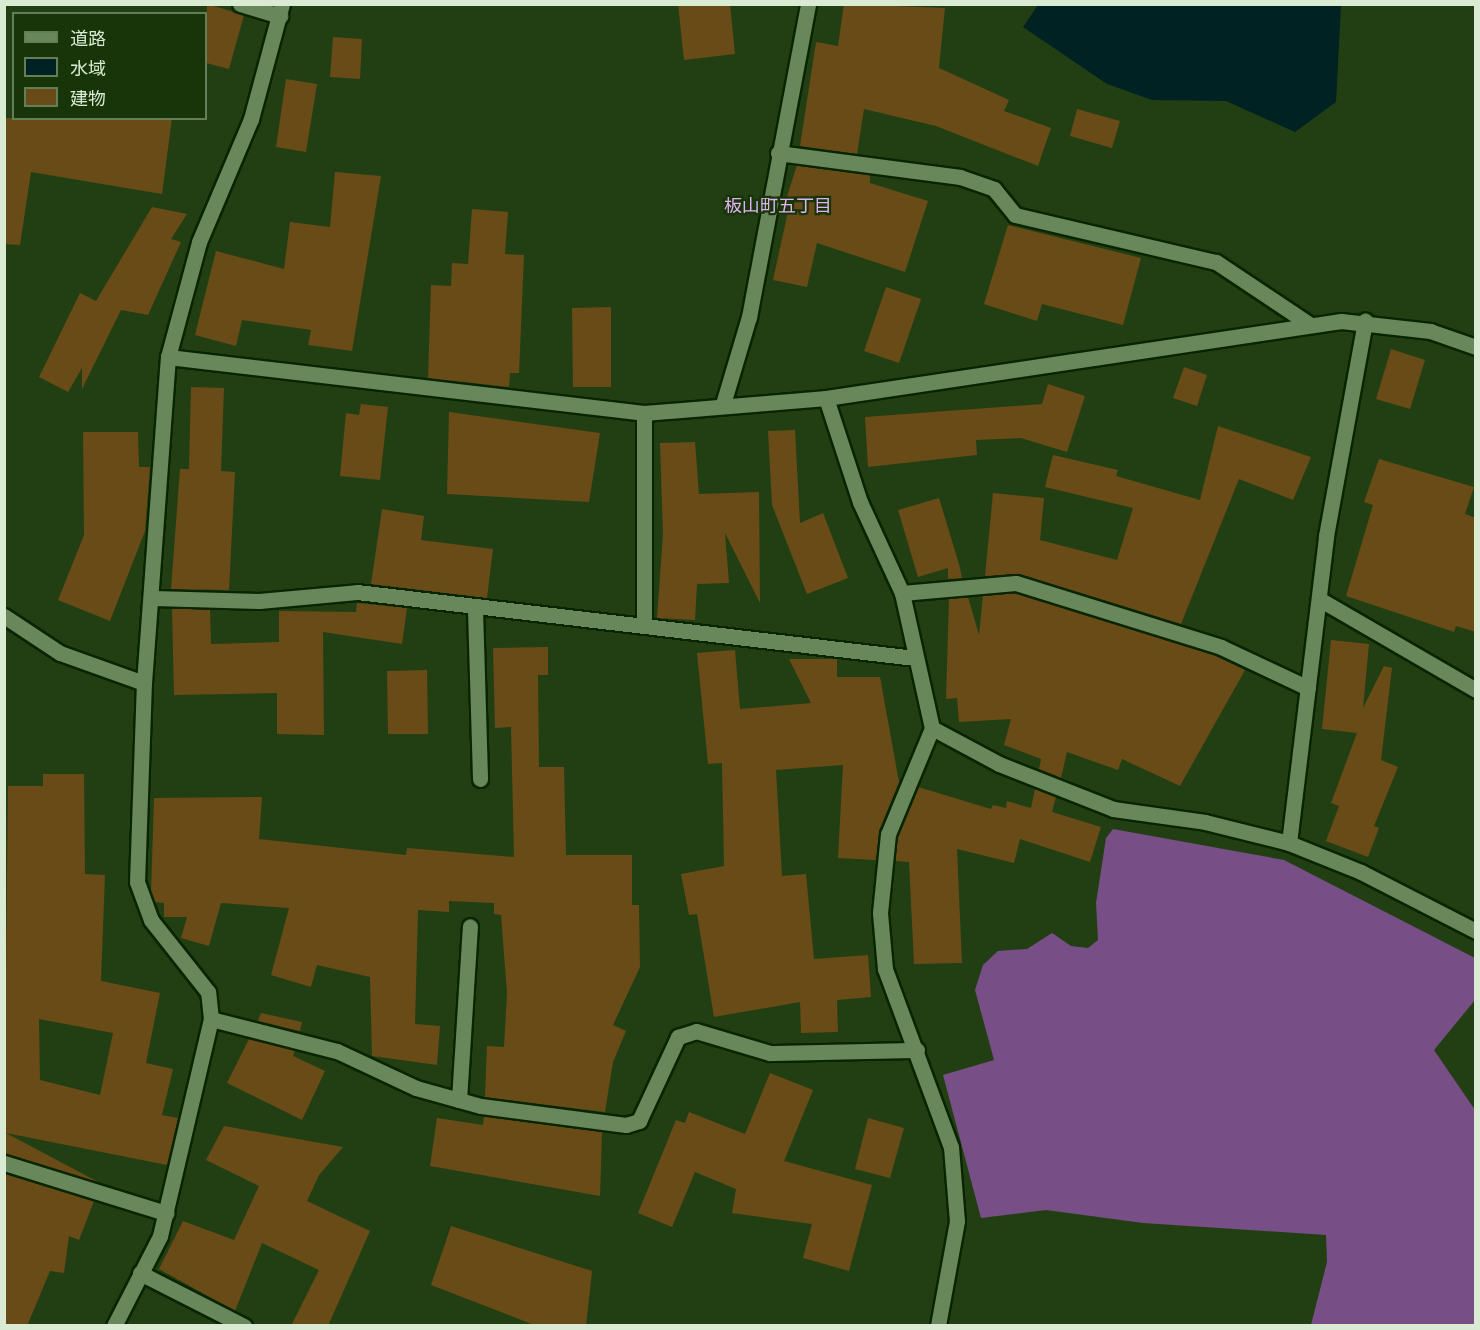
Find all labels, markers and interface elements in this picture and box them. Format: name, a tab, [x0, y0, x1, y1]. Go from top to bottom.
legend	[12, 12, 207, 120]
text: 道路	[70, 28, 106, 50]
text: 水域	[70, 58, 106, 80]
text: 建物	[70, 88, 106, 110]
district label: 板山町五丁目	[724, 195, 832, 217]

